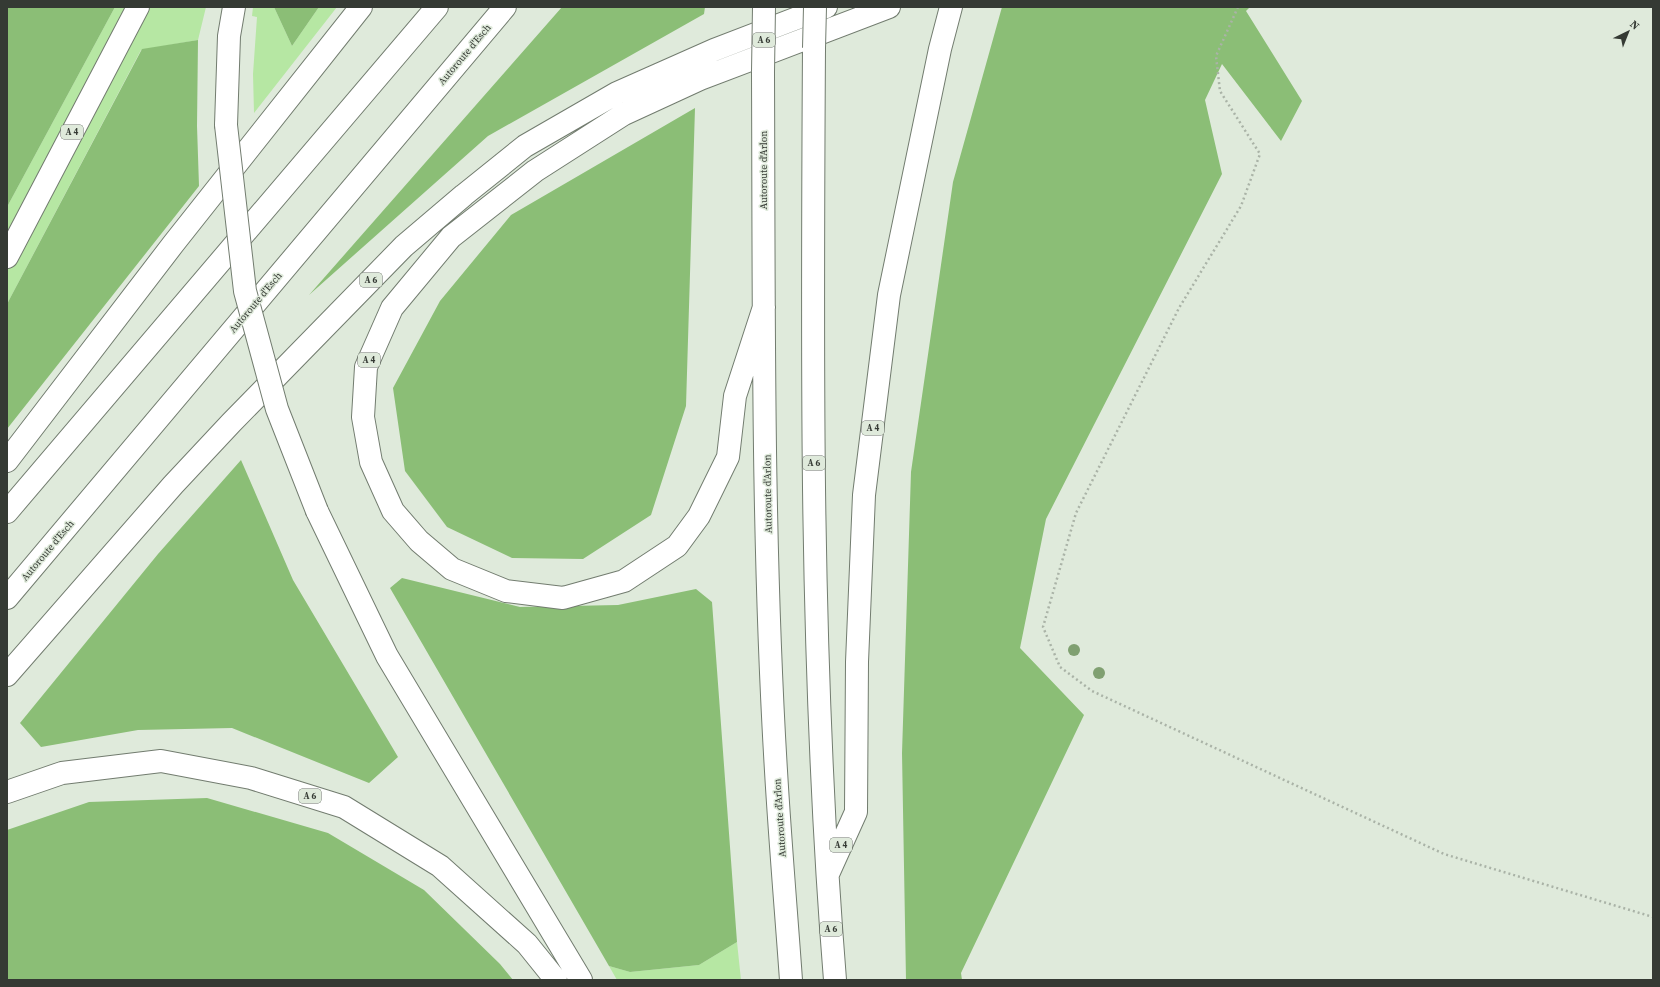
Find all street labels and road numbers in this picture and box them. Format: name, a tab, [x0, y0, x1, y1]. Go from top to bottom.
street label: Autoroute d'Esch	[435, 21, 494, 87]
road number: A 6	[753, 33, 775, 47]
road number: A 4	[61, 125, 83, 139]
street label: Autoroute d'Arlon	[757, 131, 770, 209]
street label: Autoroute d'Esch	[226, 269, 285, 335]
road number: A 6	[360, 273, 382, 287]
road number: A 4	[358, 353, 380, 367]
road number: A 4	[862, 421, 884, 435]
street label: Autoroute d'Arlon	[760, 454, 775, 533]
road number: A 6	[803, 456, 825, 470]
street label: Autoroute d'Esch	[18, 517, 77, 583]
street label: Autoroute d'Arlon	[770, 778, 789, 858]
road number: A 6	[299, 789, 321, 803]
road number: A 4	[830, 838, 852, 852]
road number: A 6	[820, 922, 842, 936]

